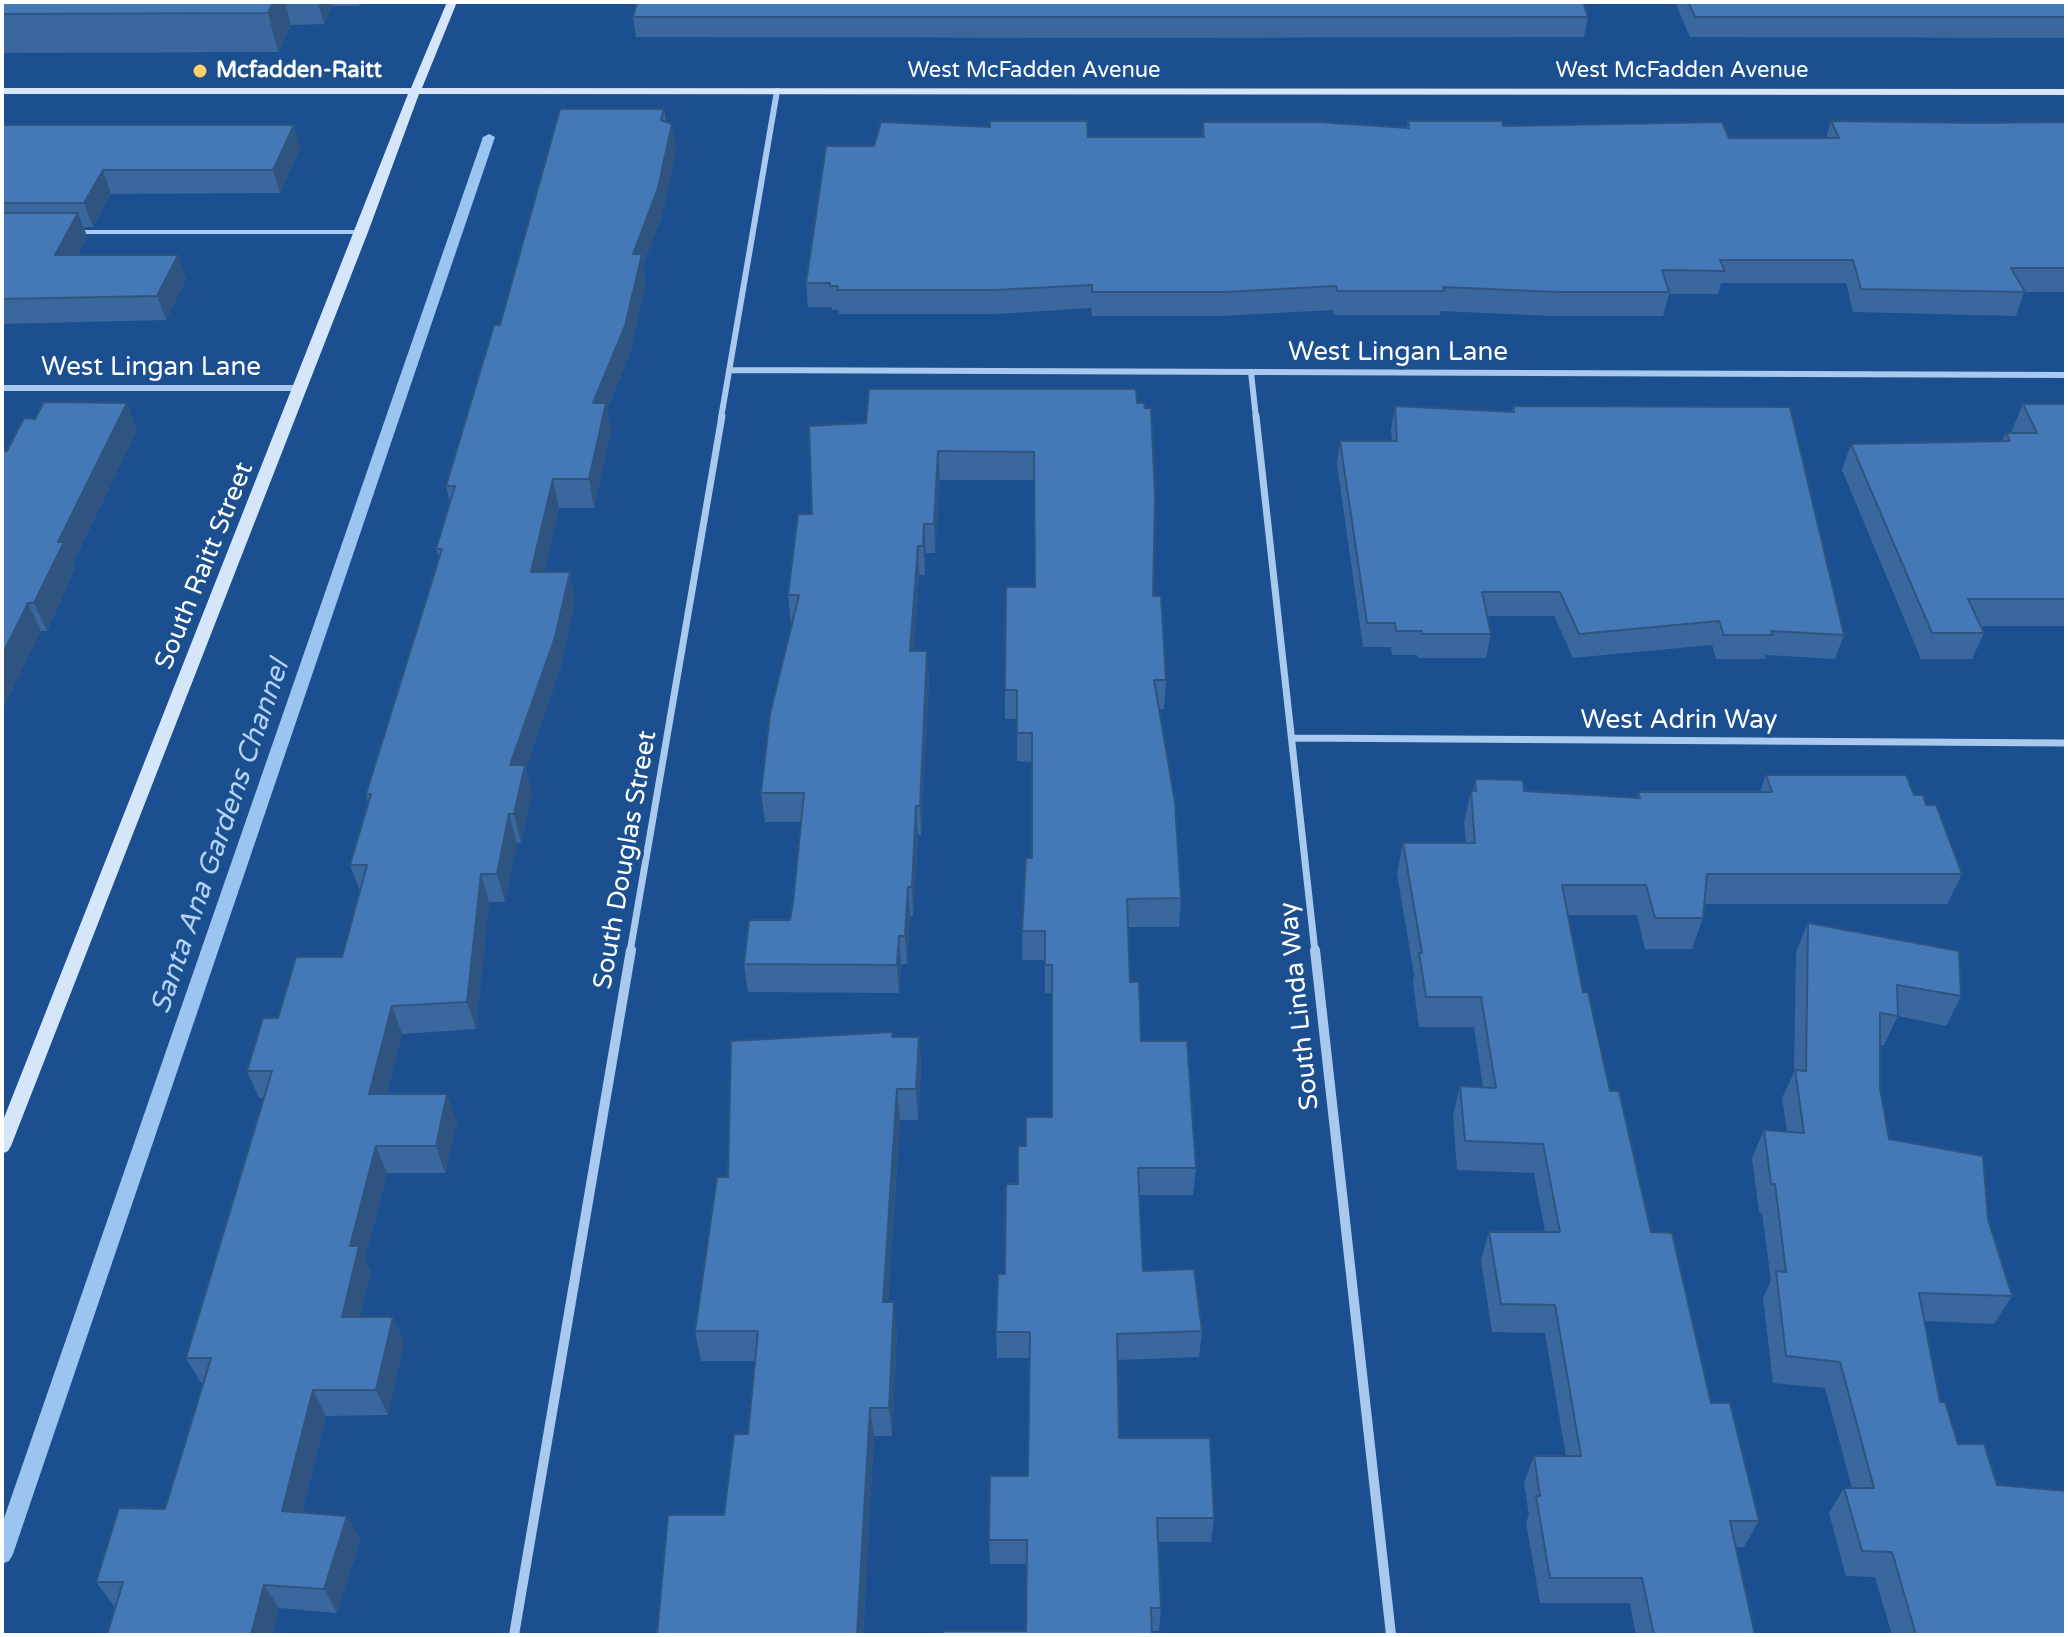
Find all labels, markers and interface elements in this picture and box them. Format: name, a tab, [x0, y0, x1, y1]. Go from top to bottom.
place label: Mcfadden-Raitt	[216, 58, 382, 84]
street label: West McFadden Avenue	[907, 58, 1161, 84]
street label: West McFadden Avenue	[1555, 58, 1809, 84]
marker: Mcfadden-Raitt	[191, 62, 209, 80]
street label: West Lingan Lane	[1288, 337, 1508, 369]
street label: West Lingan Lane	[41, 352, 261, 384]
street label: South Raitt Street	[149, 458, 261, 674]
water label: Santa Ana Gardens Channel	[145, 656, 297, 1018]
street label: West Adrin Way	[1580, 705, 1778, 737]
street label: South Douglas Street	[588, 728, 664, 992]
street label: South Linda Way	[1274, 901, 1326, 1111]

